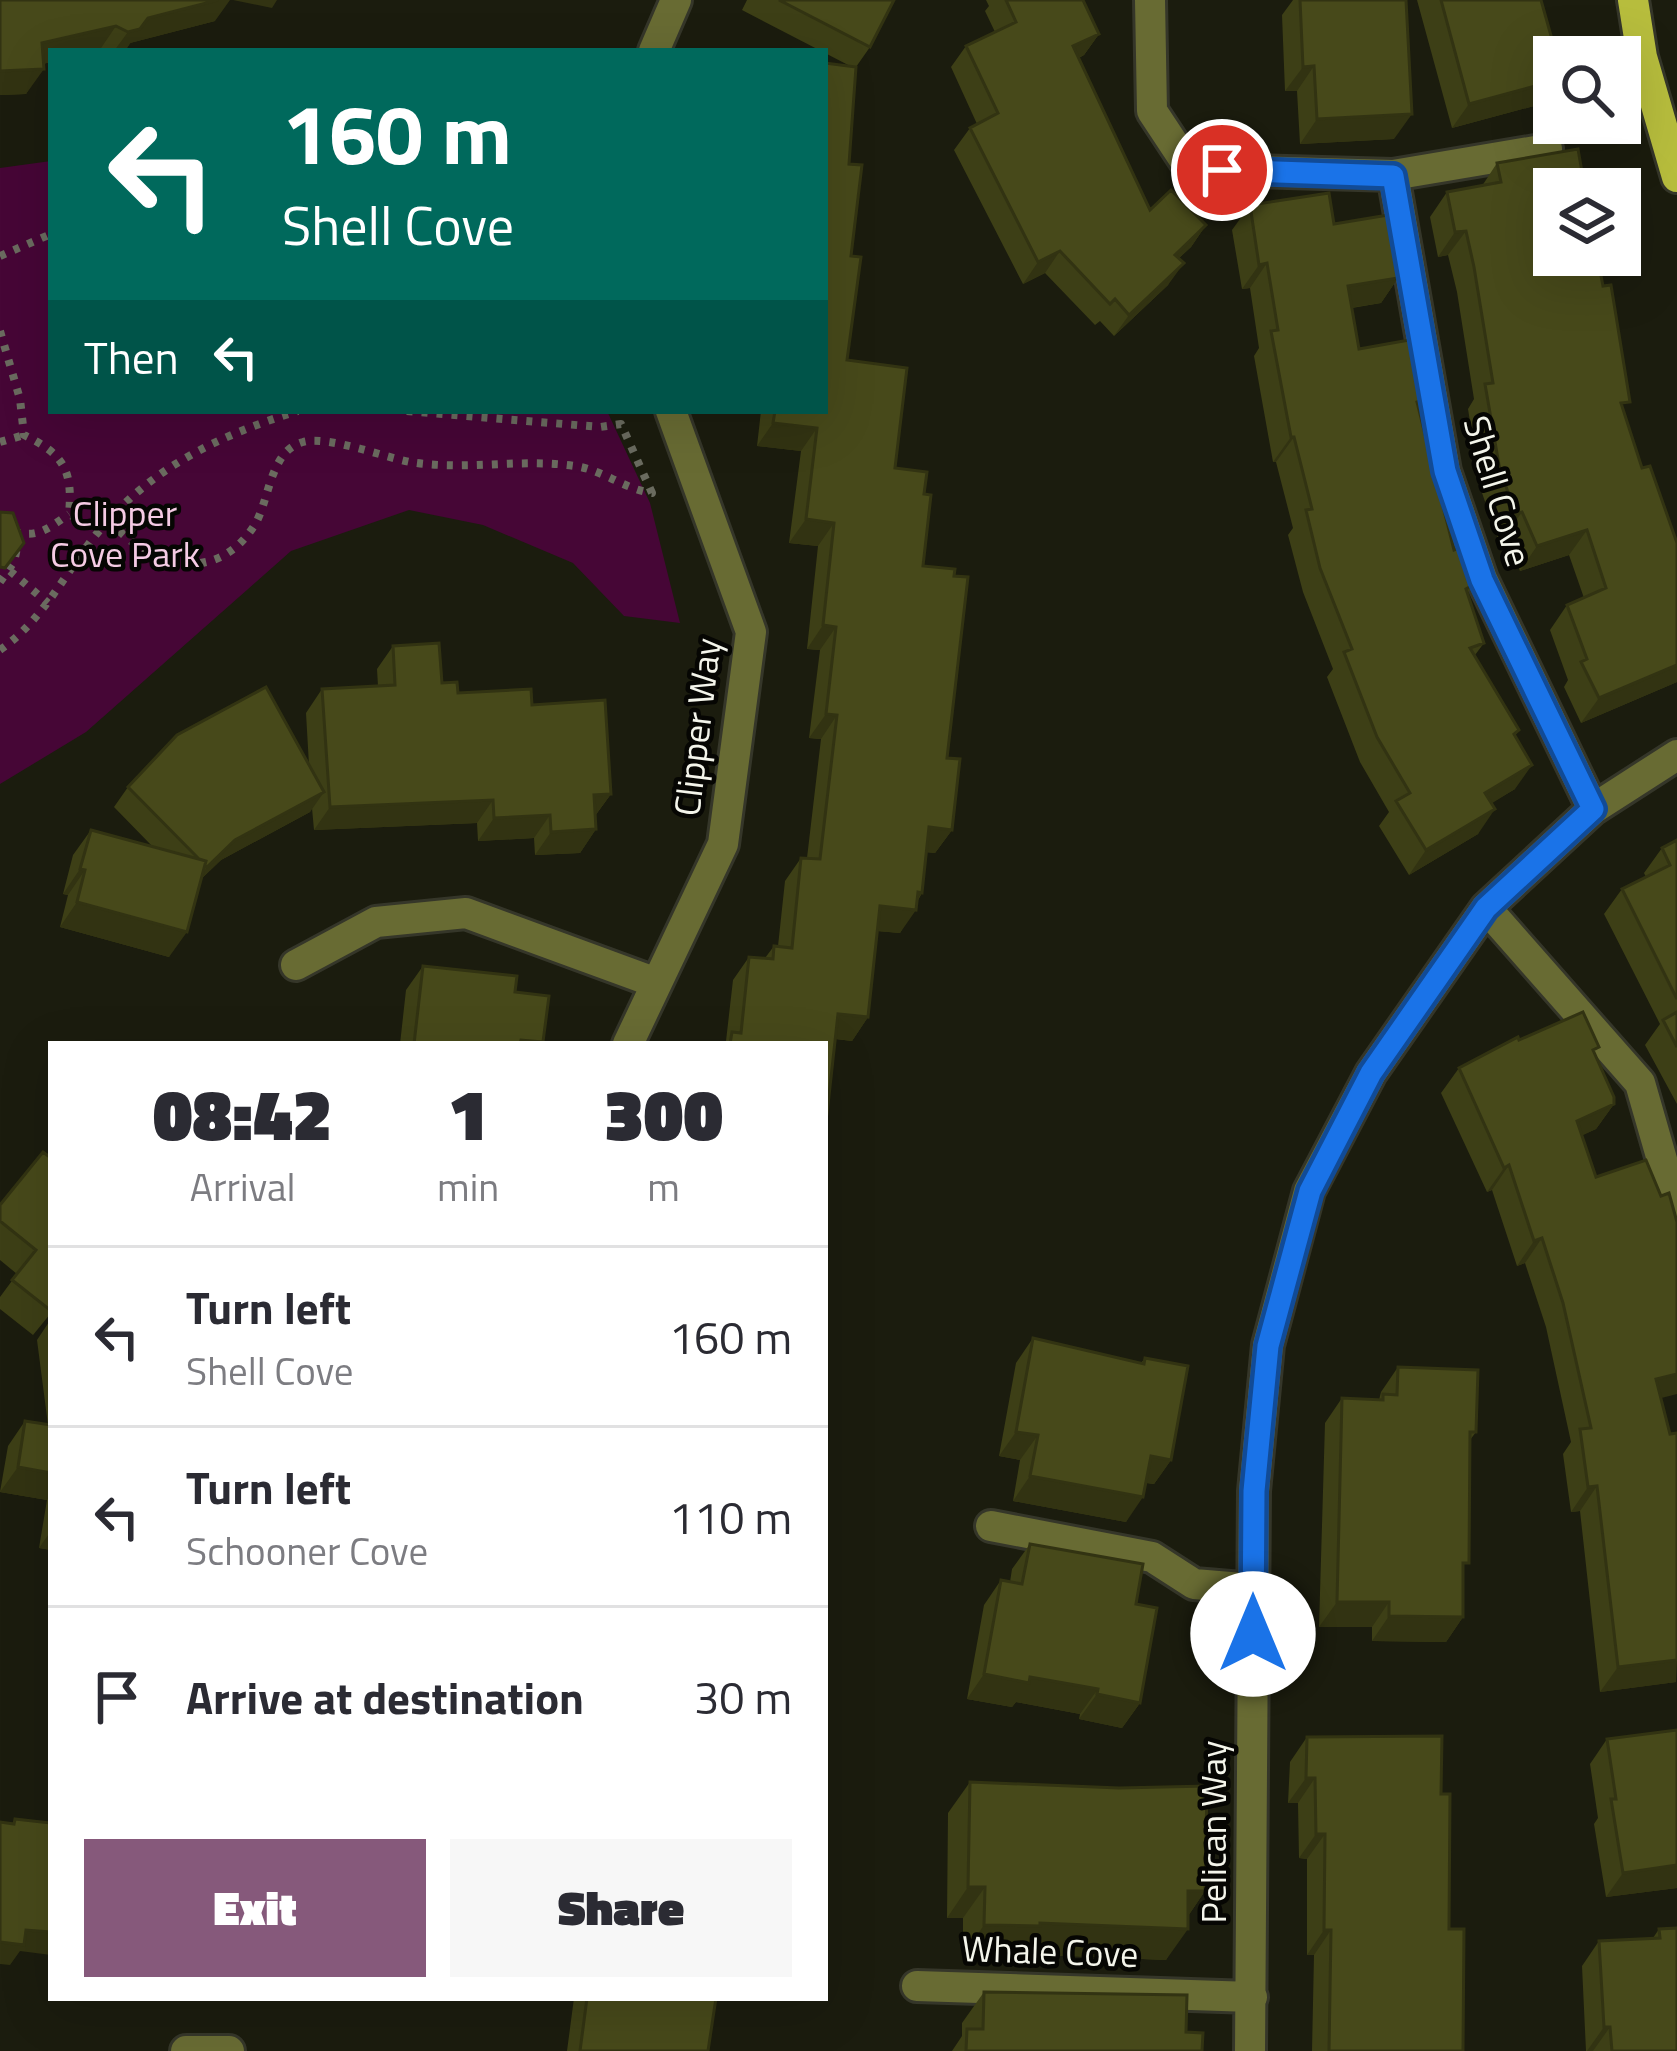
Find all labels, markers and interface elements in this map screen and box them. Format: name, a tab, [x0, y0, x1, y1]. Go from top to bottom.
map controls	[1533, 36, 1641, 276]
button: search	[1533, 36, 1641, 144]
text: 160 m	[282, 69, 512, 197]
icon: left	[84, 96, 240, 252]
pin	[1171, 119, 1273, 221]
icon: arrive	[1189, 137, 1255, 203]
button: layers	[1533, 168, 1641, 276]
text: Shell Cove	[282, 184, 514, 266]
text: Then	[84, 323, 179, 391]
icon: left	[203, 324, 269, 390]
street label: Shell Cove	[1450, 409, 1547, 573]
park label: Clipper Cove Park	[50, 485, 200, 581]
street label: Clipper Way	[658, 635, 735, 819]
text: 08:42	[153, 1058, 332, 1168]
text: 1	[448, 1058, 488, 1168]
text: 300	[604, 1058, 723, 1168]
text: Arrival	[190, 1157, 295, 1216]
text: min	[437, 1157, 499, 1216]
text: m	[647, 1157, 680, 1216]
text: Turn left	[186, 1273, 351, 1341]
text: 160 m	[669, 1303, 792, 1371]
icon: left	[84, 1304, 150, 1370]
text: Shell Cove	[186, 1341, 354, 1400]
text: Turn left	[186, 1453, 351, 1521]
text: 110 m	[669, 1483, 792, 1551]
icon: left	[84, 1484, 150, 1550]
text: Schooner Cove	[186, 1521, 428, 1580]
position arrow	[1190, 1571, 1316, 1697]
text: Arrive at destination	[186, 1663, 584, 1731]
text: 30 m	[694, 1663, 792, 1731]
icon: arrive	[84, 1664, 150, 1730]
street label: Pelican Way	[1185, 1740, 1240, 1924]
button: Exit	[84, 1839, 426, 1977]
button: Share	[450, 1839, 792, 1977]
street label: Whale Cove	[961, 1920, 1139, 1981]

